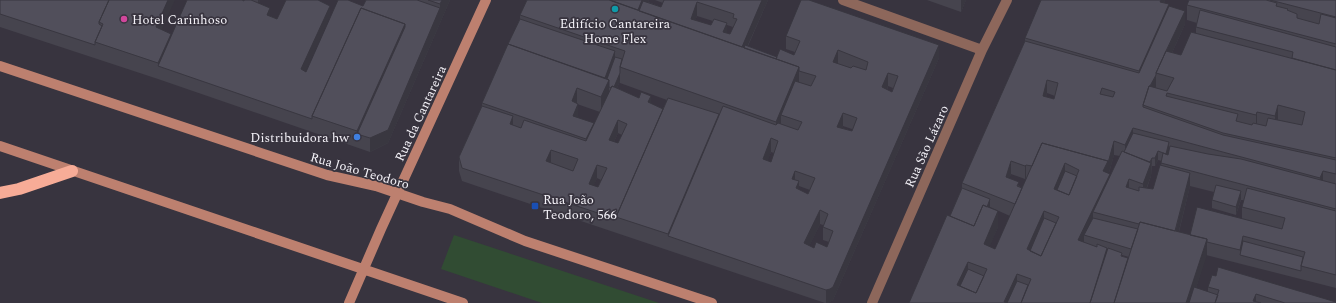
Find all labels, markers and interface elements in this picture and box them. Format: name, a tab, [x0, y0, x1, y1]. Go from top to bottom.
marker: Edifício Cantareira Home Flex	[610, 4, 620, 14]
place label: Hotel Carinhoso	[132, 10, 227, 30]
marker: Hotel Carinhoso	[119, 14, 129, 24]
place label: Edifício Cantareira Home Flex	[560, 14, 671, 49]
street label: Rua da Cantareira	[390, 62, 452, 165]
street label: Rua São Lázaro	[900, 102, 954, 191]
place label: Distribuidora hw	[250, 128, 350, 148]
marker: Distribuidora hw	[352, 132, 362, 142]
street label: Rua João Teodoro	[308, 147, 411, 195]
place label: Rua João Teodoro, 566	[543, 190, 617, 225]
marker: Rua João Teodoro, 566	[530, 201, 540, 211]

